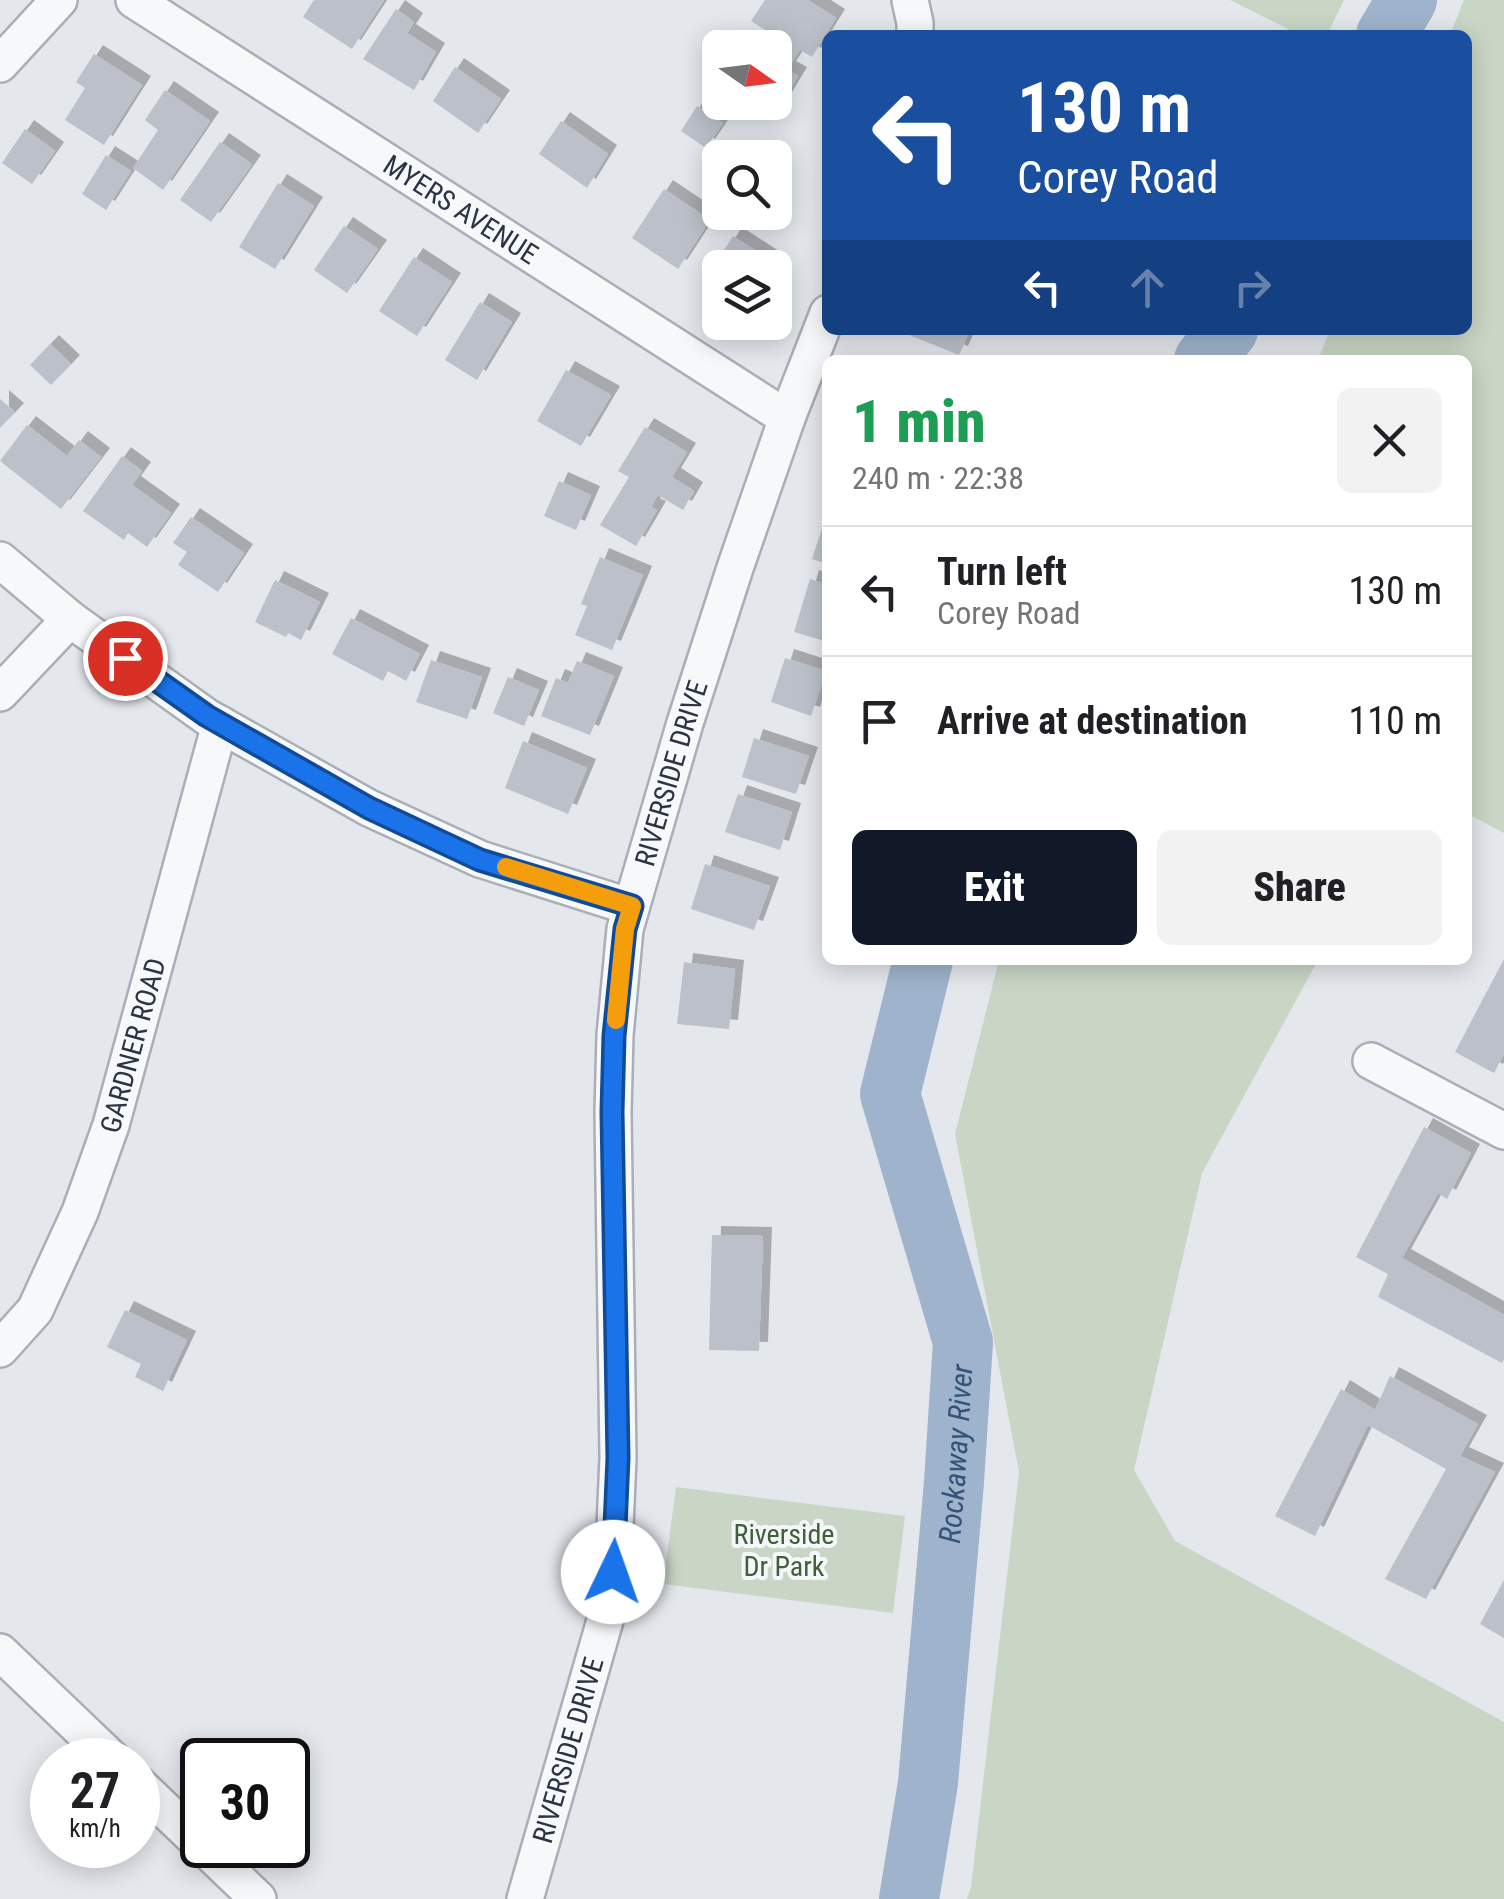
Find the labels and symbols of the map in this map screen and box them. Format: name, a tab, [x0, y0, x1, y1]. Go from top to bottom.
north arrow	[702, 30, 792, 120]
street label: MYERS AVENUE	[377, 148, 544, 271]
pin	[83, 616, 168, 701]
street label: RIVERSIDE DRIVE	[628, 676, 714, 870]
street label: GARDNER ROAD	[93, 954, 172, 1137]
water label: Rockaway River	[931, 1362, 979, 1545]
park label: Riverside Dr Park	[734, 1518, 834, 1583]
position arrow	[561, 1520, 665, 1624]
street label: RIVERSIDE DRIVE	[525, 1653, 610, 1847]
speed limit sign: 30	[180, 1738, 310, 1868]

